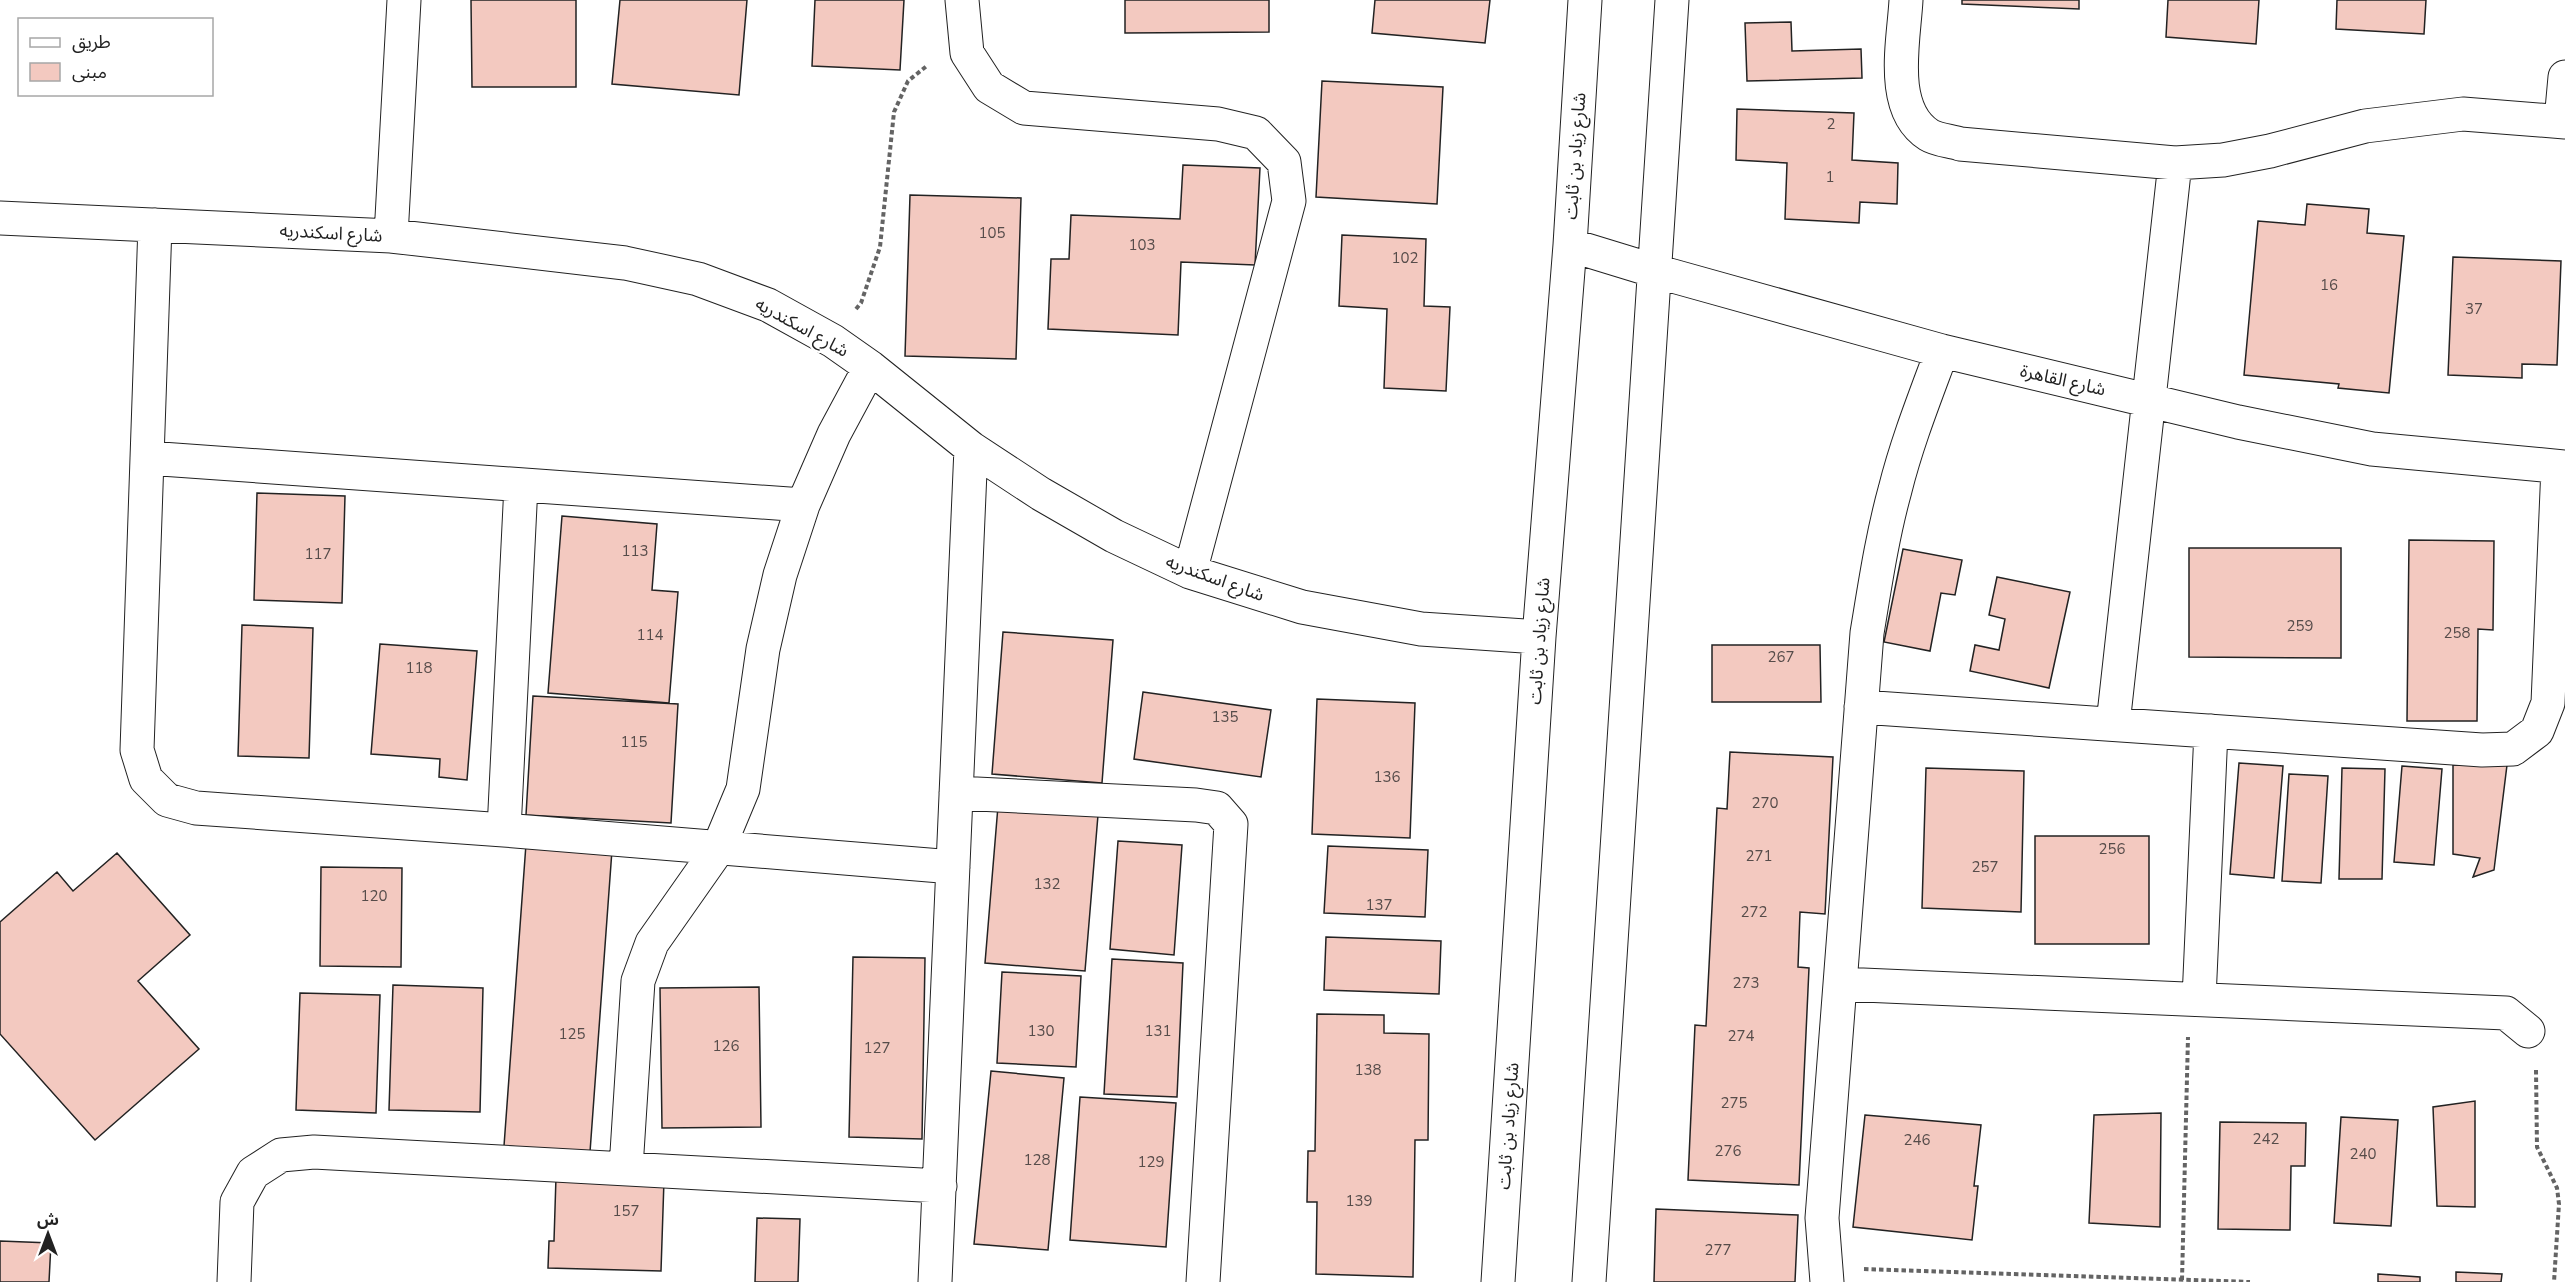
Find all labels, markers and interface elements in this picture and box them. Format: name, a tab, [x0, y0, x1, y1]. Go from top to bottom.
legend	[18, 18, 213, 96]
text: طريق	[72, 30, 111, 54]
text: مبنى	[72, 60, 107, 84]
street label: شارع زياد بن ثابت	[1559, 92, 1593, 221]
house number: 2	[1826, 114, 1836, 134]
house number: 1	[1825, 167, 1835, 187]
street label: شارع اسكندريه	[279, 218, 383, 250]
house number: 105	[978, 223, 1006, 243]
house number: 103	[1128, 235, 1156, 255]
house number: 102	[1391, 248, 1419, 268]
house number: 16	[2320, 275, 2338, 295]
street label: شارع اسكندريه	[750, 291, 853, 364]
house number: 37	[2465, 299, 2483, 319]
street label: شارع القاهرة	[2018, 359, 2108, 403]
house number: 113	[621, 541, 649, 561]
house number: 117	[304, 544, 332, 564]
street label: شارع اسكندريه	[1162, 549, 1268, 609]
street label: شارع زياد بن ثابت	[1523, 577, 1557, 706]
house number: 259	[2286, 616, 2314, 636]
house number: 258	[2443, 623, 2471, 643]
house number: 114	[636, 625, 664, 645]
house number: 267	[1767, 647, 1795, 667]
house number: 118	[405, 658, 433, 678]
house number: 135	[1211, 707, 1239, 727]
house number: 115	[620, 732, 648, 752]
house number: 136	[1373, 767, 1401, 787]
house number: 270	[1751, 793, 1779, 813]
house number: 256	[2098, 839, 2126, 859]
house number: 271	[1745, 846, 1773, 866]
house number: 257	[1971, 857, 1999, 877]
house number: 132	[1033, 874, 1061, 894]
house number: 120	[360, 886, 388, 906]
house number: 137	[1365, 895, 1393, 915]
house number: 272	[1740, 902, 1768, 922]
house number: 273	[1732, 973, 1760, 993]
house number: 130	[1027, 1021, 1055, 1041]
house number: 131	[1144, 1021, 1172, 1041]
house number: 125	[558, 1024, 586, 1044]
house number: 274	[1727, 1026, 1755, 1046]
house number: 126	[712, 1036, 740, 1056]
house number: 127	[863, 1038, 891, 1058]
house number: 138	[1354, 1060, 1382, 1080]
street label: شارع زياد بن ثابت	[1492, 1062, 1526, 1191]
house number: 275	[1720, 1093, 1748, 1113]
house number: 242	[2252, 1129, 2280, 1149]
house number: 246	[1903, 1130, 1931, 1150]
house number: 276	[1714, 1141, 1742, 1161]
house number: 240	[2349, 1144, 2377, 1164]
house number: 128	[1023, 1150, 1051, 1170]
house number: 129	[1137, 1152, 1165, 1172]
house number: 139	[1345, 1191, 1373, 1211]
house number: 157	[612, 1201, 640, 1221]
north arrow	[18, 1204, 78, 1264]
text: ش	[37, 1209, 59, 1231]
house number: 277	[1704, 1240, 1732, 1260]

